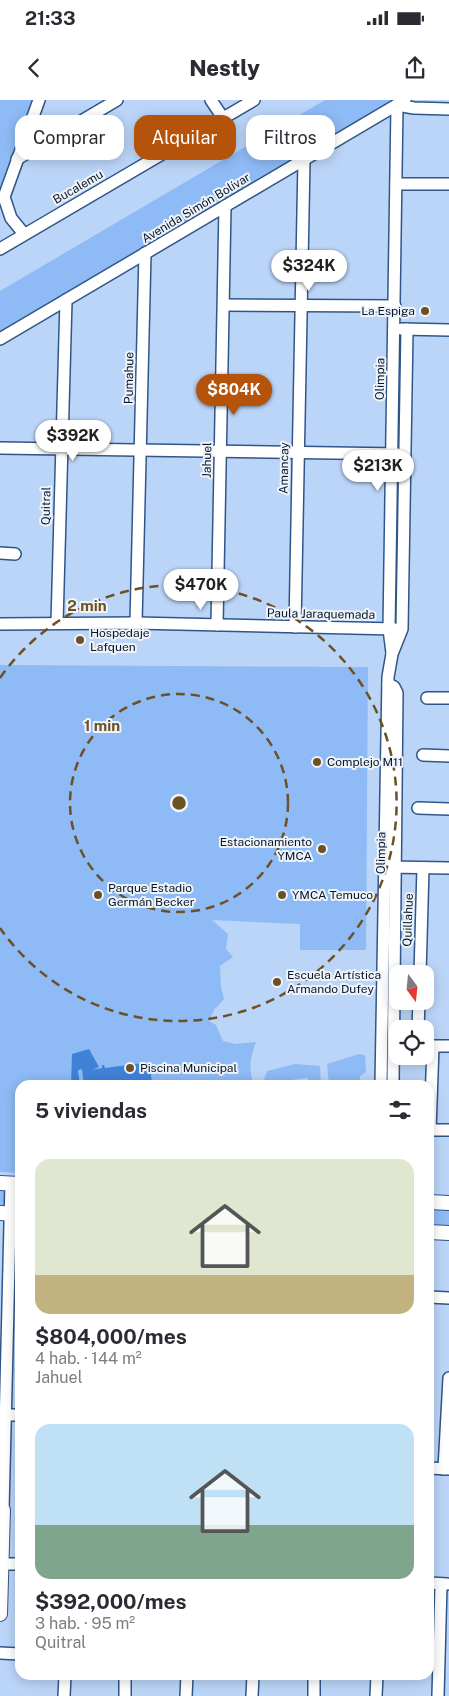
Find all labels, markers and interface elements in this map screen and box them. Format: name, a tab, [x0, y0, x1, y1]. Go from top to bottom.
text: 21:33	[25, 7, 76, 29]
icon: back	[20, 54, 48, 82]
icon: share	[401, 54, 429, 82]
text: Nestly	[189, 55, 260, 81]
chip: Comprar	[15, 115, 124, 160]
chip: Alquilar	[134, 115, 236, 160]
chip: Filtros	[246, 115, 335, 160]
street label: Bucalemu	[50, 167, 106, 207]
street label: Avenida Simón Bolívar	[139, 170, 253, 246]
pin: $324K	[274, 250, 344, 292]
text: $324K	[282, 256, 336, 275]
place label: La Espiga	[361, 304, 415, 318]
marker: La Espiga	[419, 305, 431, 317]
street label: Pumahue	[122, 352, 136, 404]
street label: Olimpia	[373, 358, 387, 400]
pin: $804K	[199, 374, 269, 416]
text: $804K	[207, 380, 261, 399]
pin: $392K	[38, 420, 108, 462]
text: $392K	[46, 426, 100, 445]
street label: Amancay	[277, 441, 291, 494]
street label: Jahuel	[200, 442, 214, 478]
pin: $213K	[343, 450, 413, 492]
text: $213K	[353, 456, 403, 475]
street label: Quitral	[39, 486, 53, 525]
pin: $470K	[166, 568, 236, 611]
text: $470K	[174, 575, 228, 594]
text: 2 min	[67, 597, 107, 614]
street label: Paula Jaraquemada	[267, 606, 375, 622]
place label: Hospedaje Lafquen	[90, 626, 150, 654]
marker: Hospedaje Lafquen	[74, 634, 86, 646]
text: 1 min	[84, 717, 120, 734]
place label: Complejo M11	[327, 755, 403, 769]
marker: Complejo M11	[311, 756, 323, 768]
centre of rings	[170, 794, 188, 812]
street label: Olimpia	[374, 832, 388, 874]
place label: Estacionamiento YMCA	[220, 835, 312, 863]
marker: Estacionamiento YMCA	[316, 843, 328, 855]
place label: Parque Estadio Germán Becker	[108, 881, 195, 909]
place label: YMCA Temuco	[292, 888, 373, 902]
marker: Parque Estadio Germán Becker	[92, 889, 104, 901]
marker: YMCA Temuco	[276, 889, 288, 901]
street label: Quillahue	[400, 893, 416, 947]
north arrow	[389, 965, 434, 1010]
map controls	[389, 965, 434, 1065]
place label: Escuela Artística Armando Dufey	[287, 968, 381, 996]
marker: Escuela Artística Armando Dufey	[271, 976, 283, 988]
button: locate	[389, 1020, 434, 1065]
place label: Piscina Municipal	[140, 1061, 237, 1075]
marker: Piscina Municipal	[124, 1062, 136, 1074]
icon: filters	[386, 1096, 414, 1124]
text: 5 viviendas	[35, 1098, 147, 1123]
icon: home	[180, 1191, 270, 1281]
text: $804,000/mes	[35, 1324, 187, 1349]
text: 4 hab. · 144 m²	[35, 1349, 142, 1368]
text: Jahuel	[35, 1368, 83, 1387]
icon: home	[180, 1456, 270, 1546]
text: $392,000/mes	[35, 1589, 187, 1614]
text: 3 hab. · 95 m²	[35, 1614, 135, 1633]
text: Quitral	[35, 1633, 86, 1652]

